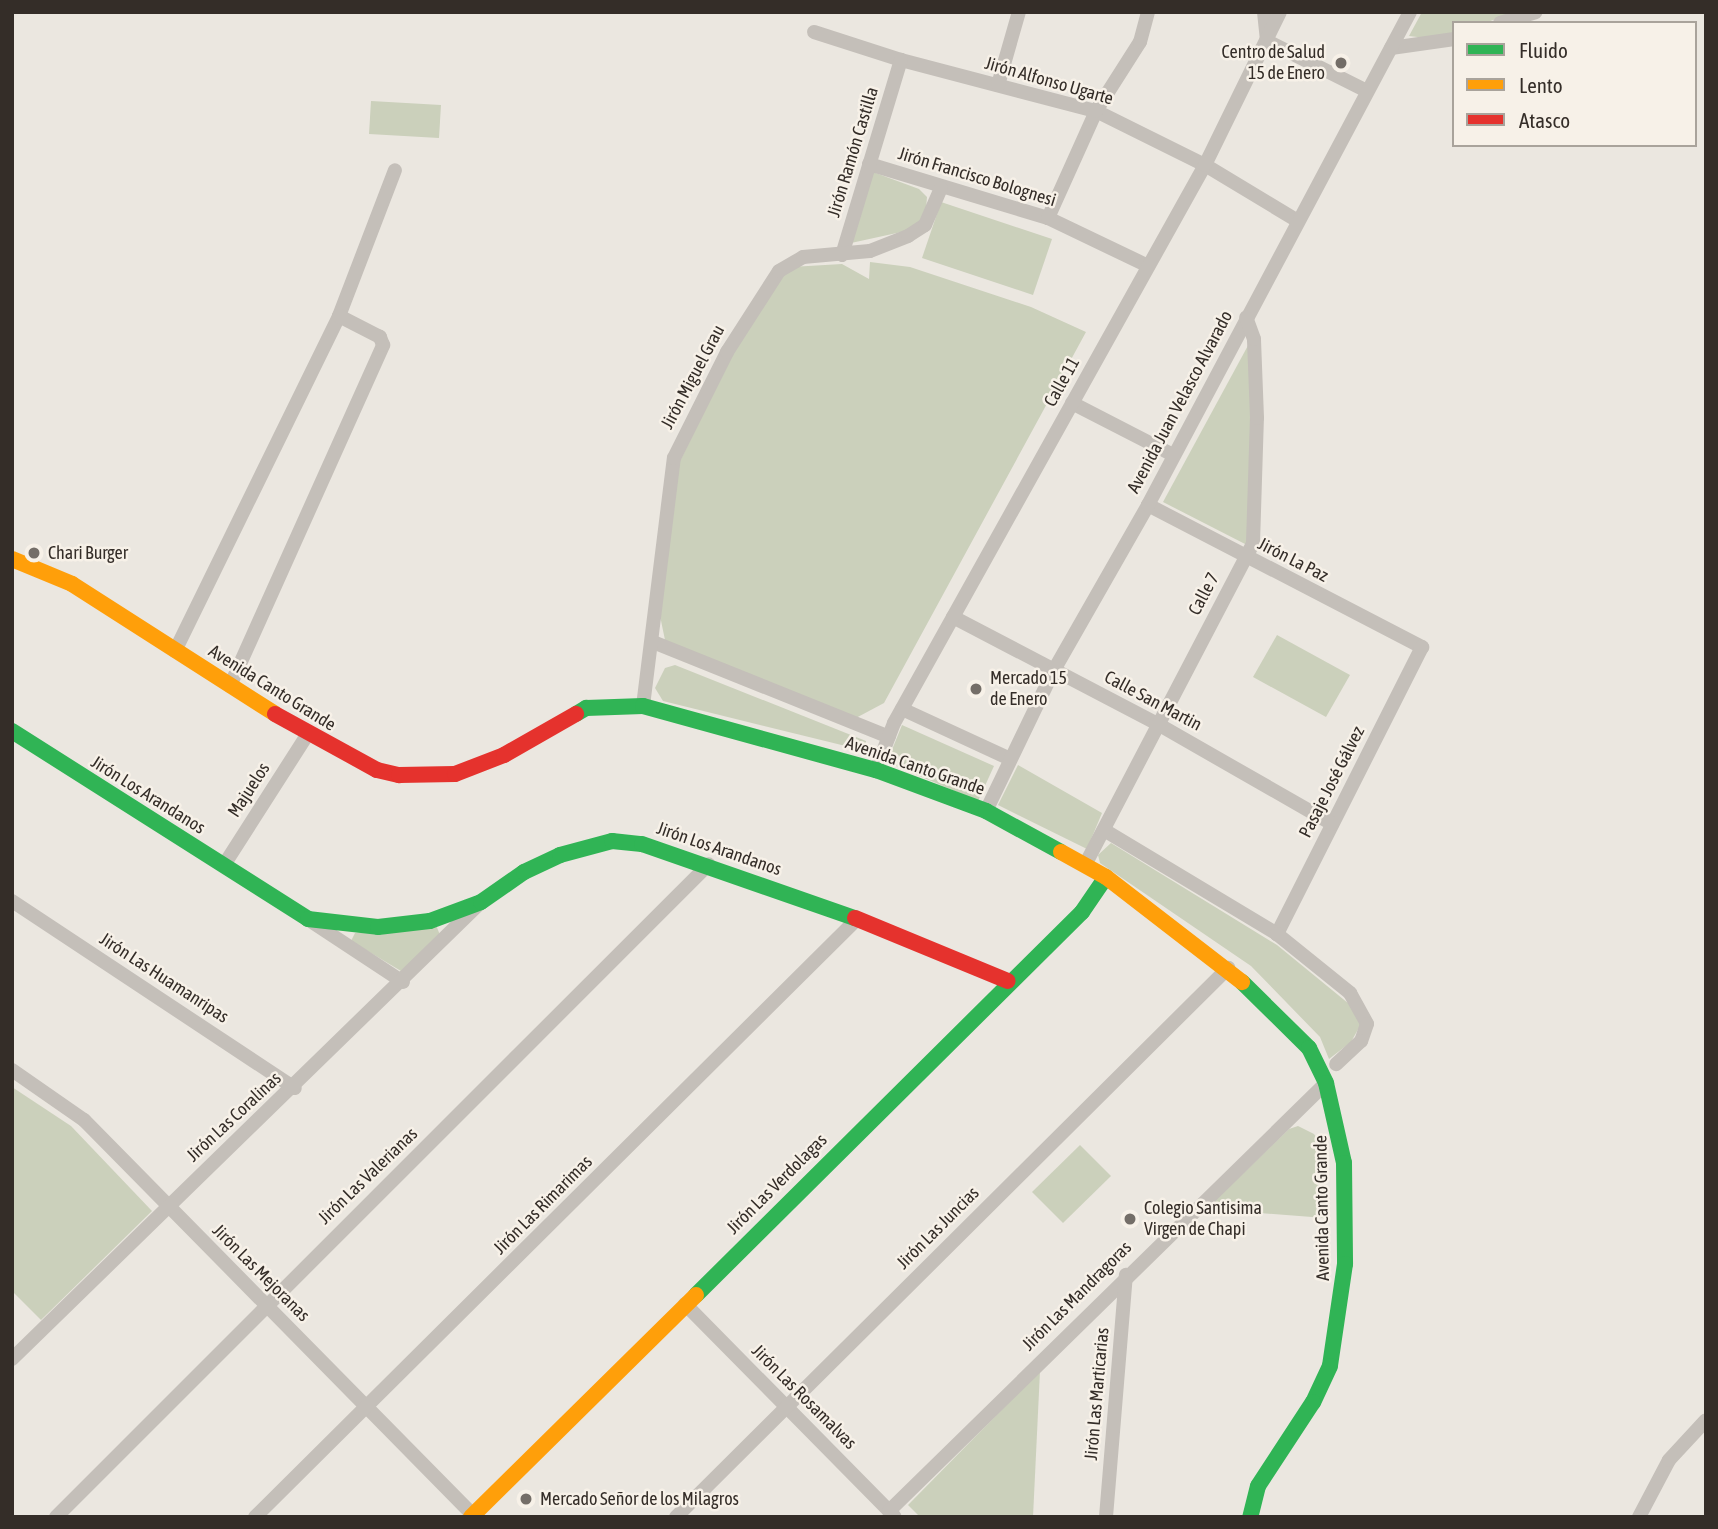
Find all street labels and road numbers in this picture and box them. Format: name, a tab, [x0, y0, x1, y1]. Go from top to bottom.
street label: Jirón Alfonso Ugarte	[982, 52, 1116, 110]
street label: Jirón Ramón Castilla	[823, 84, 883, 220]
street label: Jirón Francisco Bolognesi	[896, 143, 1058, 211]
street label: Avenida Juan Velasco Alvarado	[1123, 307, 1237, 497]
street label: Jirón Miguel Grau	[657, 321, 729, 433]
street label: Calle 11	[1040, 353, 1084, 411]
street label: Jirón La Paz	[1254, 533, 1332, 587]
street label: Calle 7	[1184, 569, 1224, 619]
street label: Avenida Canto Grande	[204, 640, 340, 736]
street label: Calle San Martin	[1101, 666, 1205, 736]
street label: Pasaje José Gálvez	[1295, 723, 1369, 841]
street label: Avenida Canto Grande	[843, 732, 987, 800]
street label: Jirón Los Arandanos	[87, 751, 209, 839]
street label: Majuelos	[223, 759, 275, 821]
street label: Jirón Los Arandanos	[654, 818, 784, 880]
street label: Jirón Las Huamanripas	[96, 928, 232, 1028]
street label: Jirón Las Coralinas	[182, 1068, 286, 1166]
street label: Jirón Las Valerianas	[314, 1123, 422, 1229]
street label: Jirón Las Verdolagas	[722, 1129, 832, 1239]
street label: Avenida Canto Grande	[1310, 1135, 1334, 1281]
street label: Jirón Las Rimarimas	[489, 1151, 597, 1259]
street label: Jirón Las Juncias	[892, 1182, 984, 1274]
street label: Jirón Las Mejoranas	[208, 1220, 314, 1326]
street label: Jirón Las Mandragoras	[1018, 1237, 1136, 1355]
street label: Jirón Las Marticarias	[1080, 1327, 1114, 1461]
street label: Jirón Las Rosamalvas	[747, 1340, 861, 1454]

